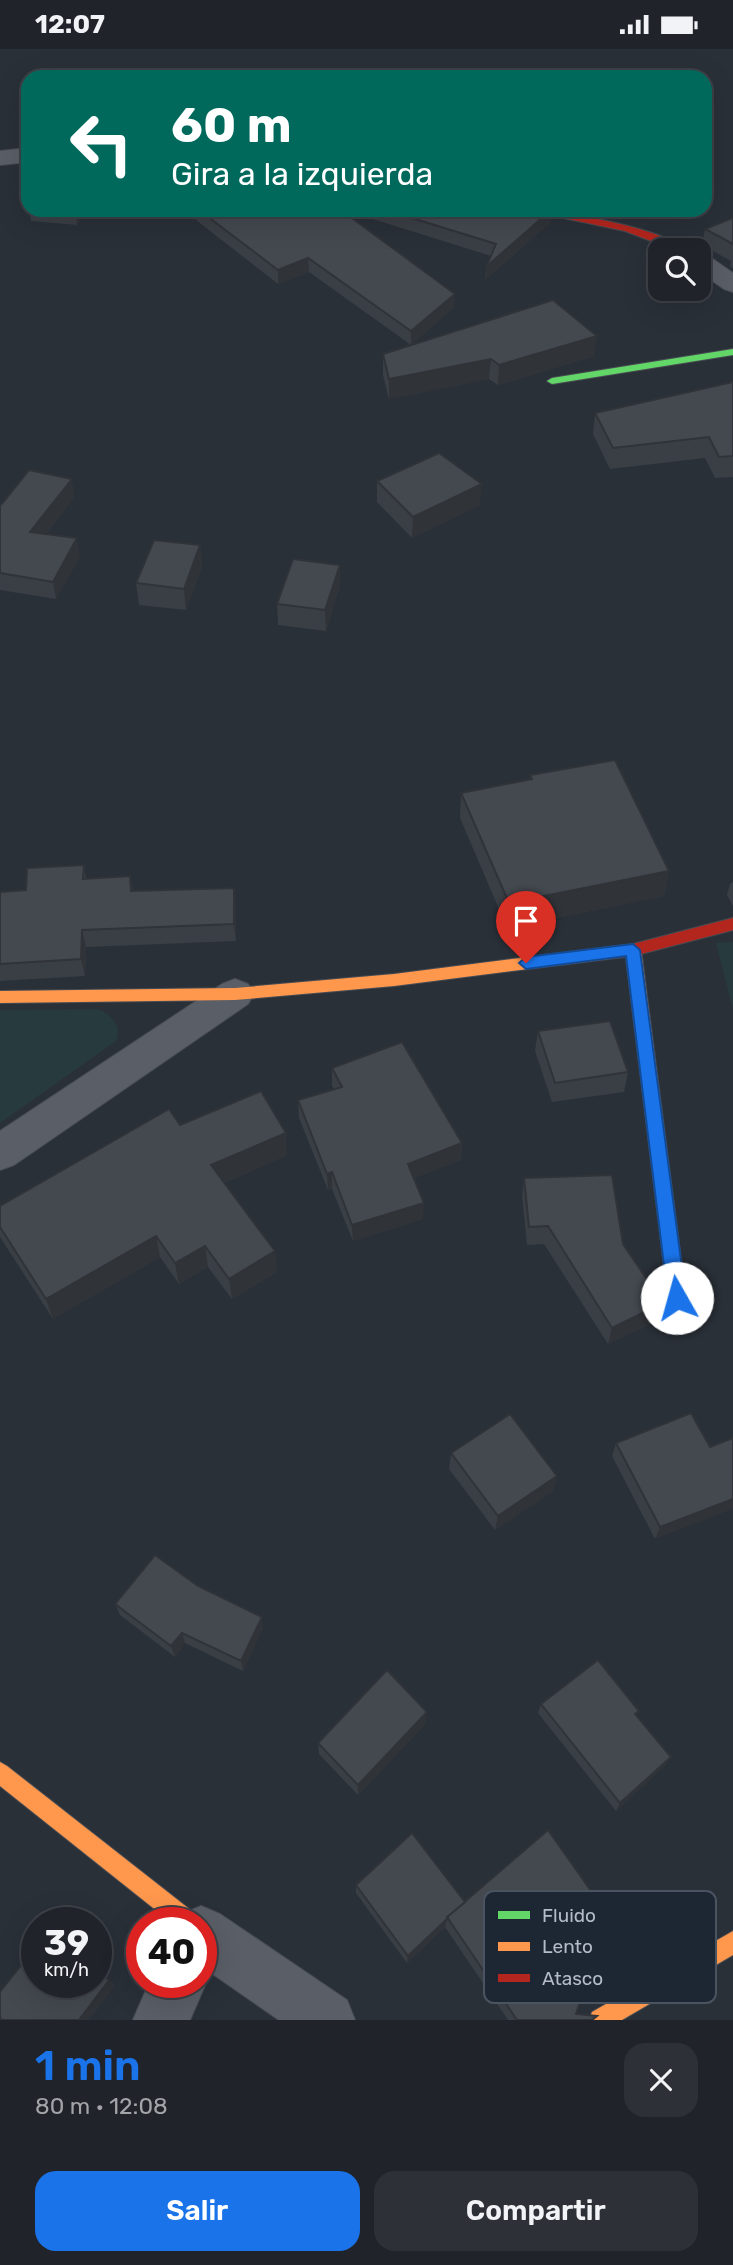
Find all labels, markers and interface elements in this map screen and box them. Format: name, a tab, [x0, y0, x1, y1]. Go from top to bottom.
text: 12:07	[35, 9, 105, 40]
text: 60 m	[171, 96, 292, 154]
icon: left	[56, 98, 147, 189]
text: Gira a la izquierda	[171, 155, 433, 193]
map controls	[648, 238, 711, 301]
button: search	[648, 238, 711, 301]
pin	[496, 891, 556, 963]
icon: arrive	[507, 902, 545, 940]
position arrow	[640, 1261, 714, 1335]
legend	[484, 1891, 716, 2003]
text: Fluido	[542, 1904, 596, 1927]
speed limit sign: 40	[126, 1907, 217, 1998]
text: 39	[44, 1922, 89, 1964]
text: Lento	[542, 1935, 593, 1958]
text: km/h	[44, 1959, 89, 1981]
text: Atasco	[542, 1967, 603, 1990]
text: 1 min	[35, 2041, 141, 2091]
button: close	[624, 2043, 698, 2117]
text: 80 m · 12:08	[35, 2092, 168, 2120]
button: Salir	[35, 2171, 360, 2251]
button: Compartir	[374, 2171, 698, 2251]

